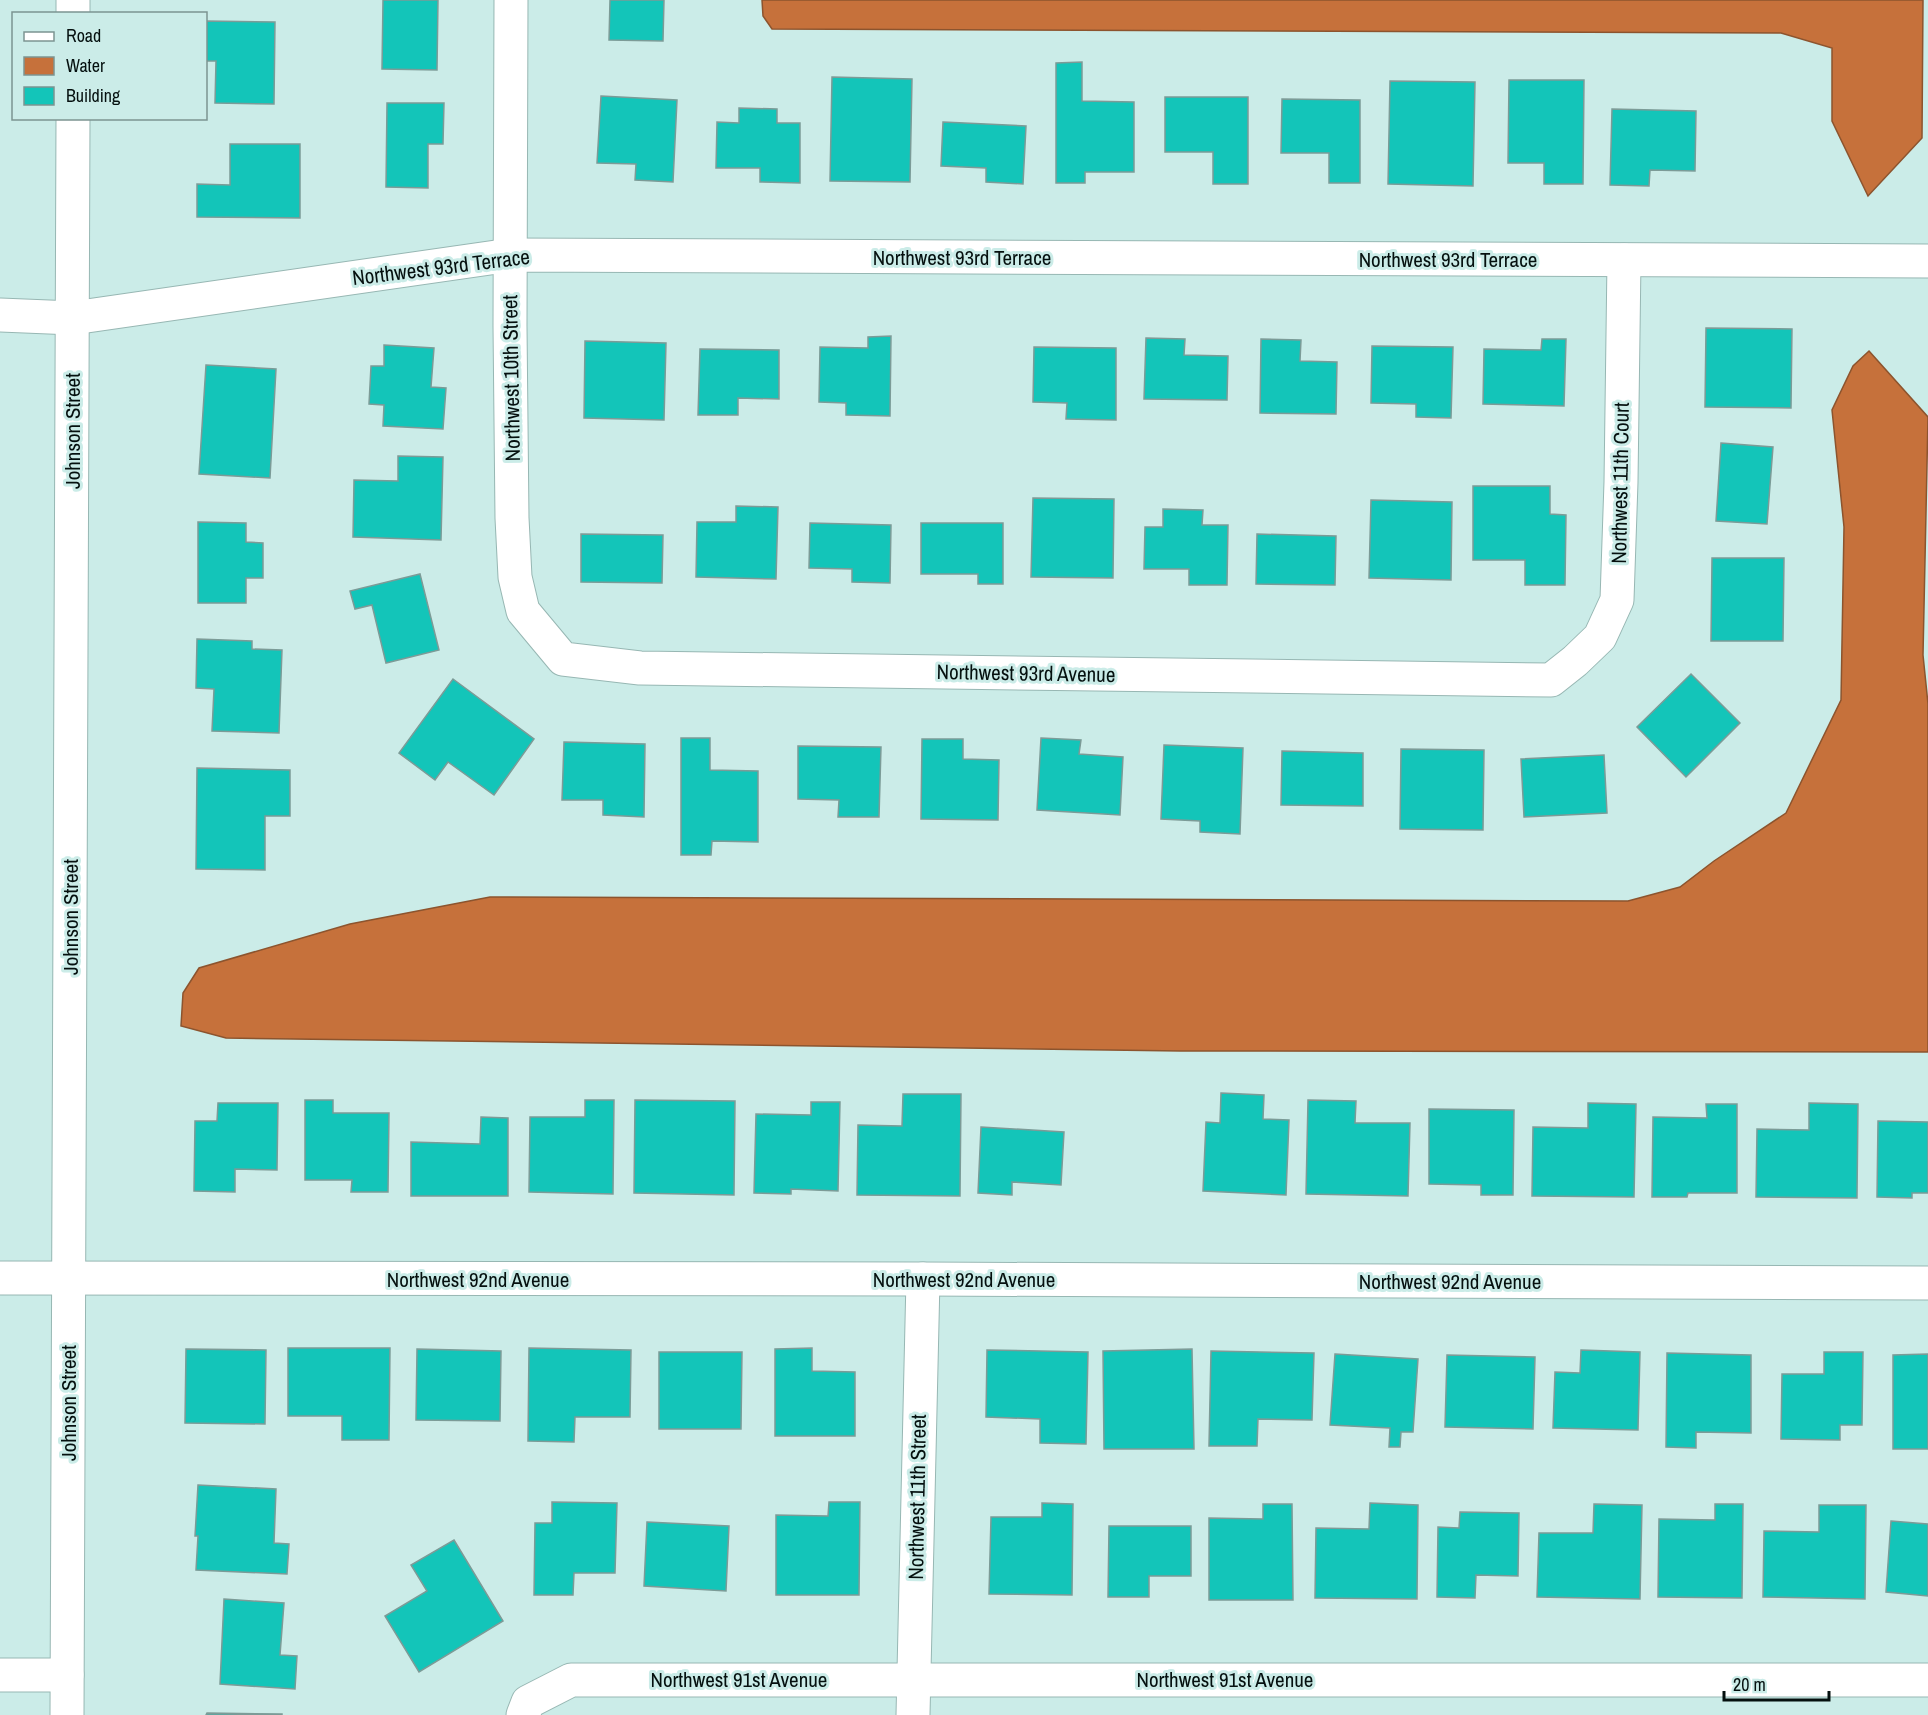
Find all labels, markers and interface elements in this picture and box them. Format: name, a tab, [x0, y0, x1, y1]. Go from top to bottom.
legend	[12, 12, 207, 120]
text: Road	[66, 23, 101, 48]
text: Water	[66, 53, 105, 78]
text: Building	[66, 83, 121, 108]
street label: Northwest 93rd Terrace	[351, 242, 531, 292]
street label: Northwest 93rd Terrace	[873, 243, 1051, 272]
street label: Northwest 93rd Terrace	[1359, 245, 1537, 274]
street label: Northwest 10th Street	[495, 294, 527, 462]
street label: Johnson Street	[58, 373, 87, 489]
street label: Northwest 11th Court	[1604, 402, 1636, 564]
street label: Northwest 93rd Avenue	[936, 657, 1116, 689]
street label: Johnson Street	[56, 859, 85, 975]
street label: Northwest 92nd Avenue	[387, 1265, 569, 1294]
street label: Northwest 92nd Avenue	[873, 1265, 1055, 1294]
street label: Northwest 92nd Avenue	[1359, 1267, 1541, 1296]
street label: Johnson Street	[54, 1345, 83, 1461]
street label: Northwest 11th Street	[901, 1414, 933, 1580]
scale bar	[1724, 1664, 1829, 1702]
street label: Northwest 91st Avenue	[651, 1665, 827, 1694]
street label: Northwest 91st Avenue	[1137, 1665, 1313, 1694]
text: 20 m	[1733, 1672, 1766, 1697]

